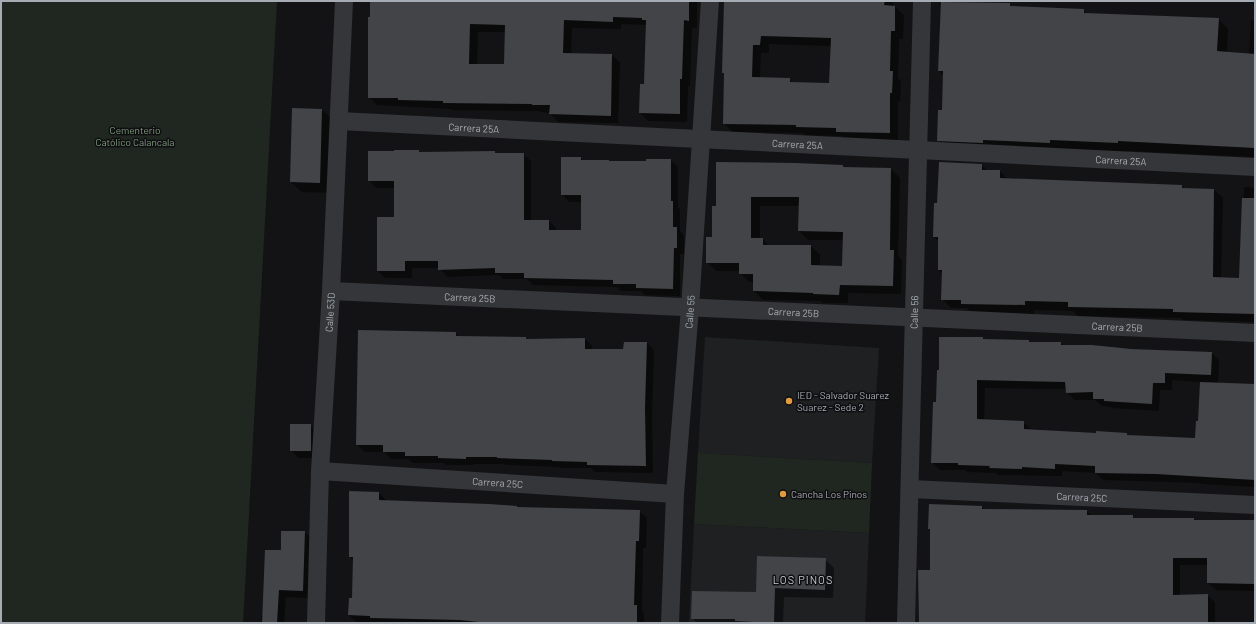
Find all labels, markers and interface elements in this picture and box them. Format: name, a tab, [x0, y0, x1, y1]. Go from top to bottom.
street label: Carrera 25A	[448, 120, 500, 135]
park label: Cementerio Católico Calancala	[96, 124, 174, 148]
street label: Carrera 25A	[772, 137, 823, 151]
street label: Carrera 25A	[1095, 153, 1147, 168]
street label: Carrera 25B	[444, 290, 496, 304]
street label: Calle 53D	[322, 292, 337, 332]
street label: Calle 55	[682, 295, 697, 329]
street label: Calle 56	[908, 295, 920, 329]
street label: Carrera 25B	[768, 305, 819, 319]
street label: Carrera 25B	[1091, 320, 1143, 334]
place label: IED - Salvador Suarez Suarez - Sede 2	[797, 389, 890, 413]
marker: IED - Salvador Suarez Suarez - Sede 2	[784, 396, 794, 406]
street label: Carrera 25C	[472, 475, 523, 490]
place label: Cancha Los Pinos	[791, 488, 867, 500]
marker: Cancha Los Pinos	[778, 489, 788, 499]
street label: Carrera 25C	[1056, 490, 1108, 504]
district label: LOS PINOS	[773, 573, 833, 586]

